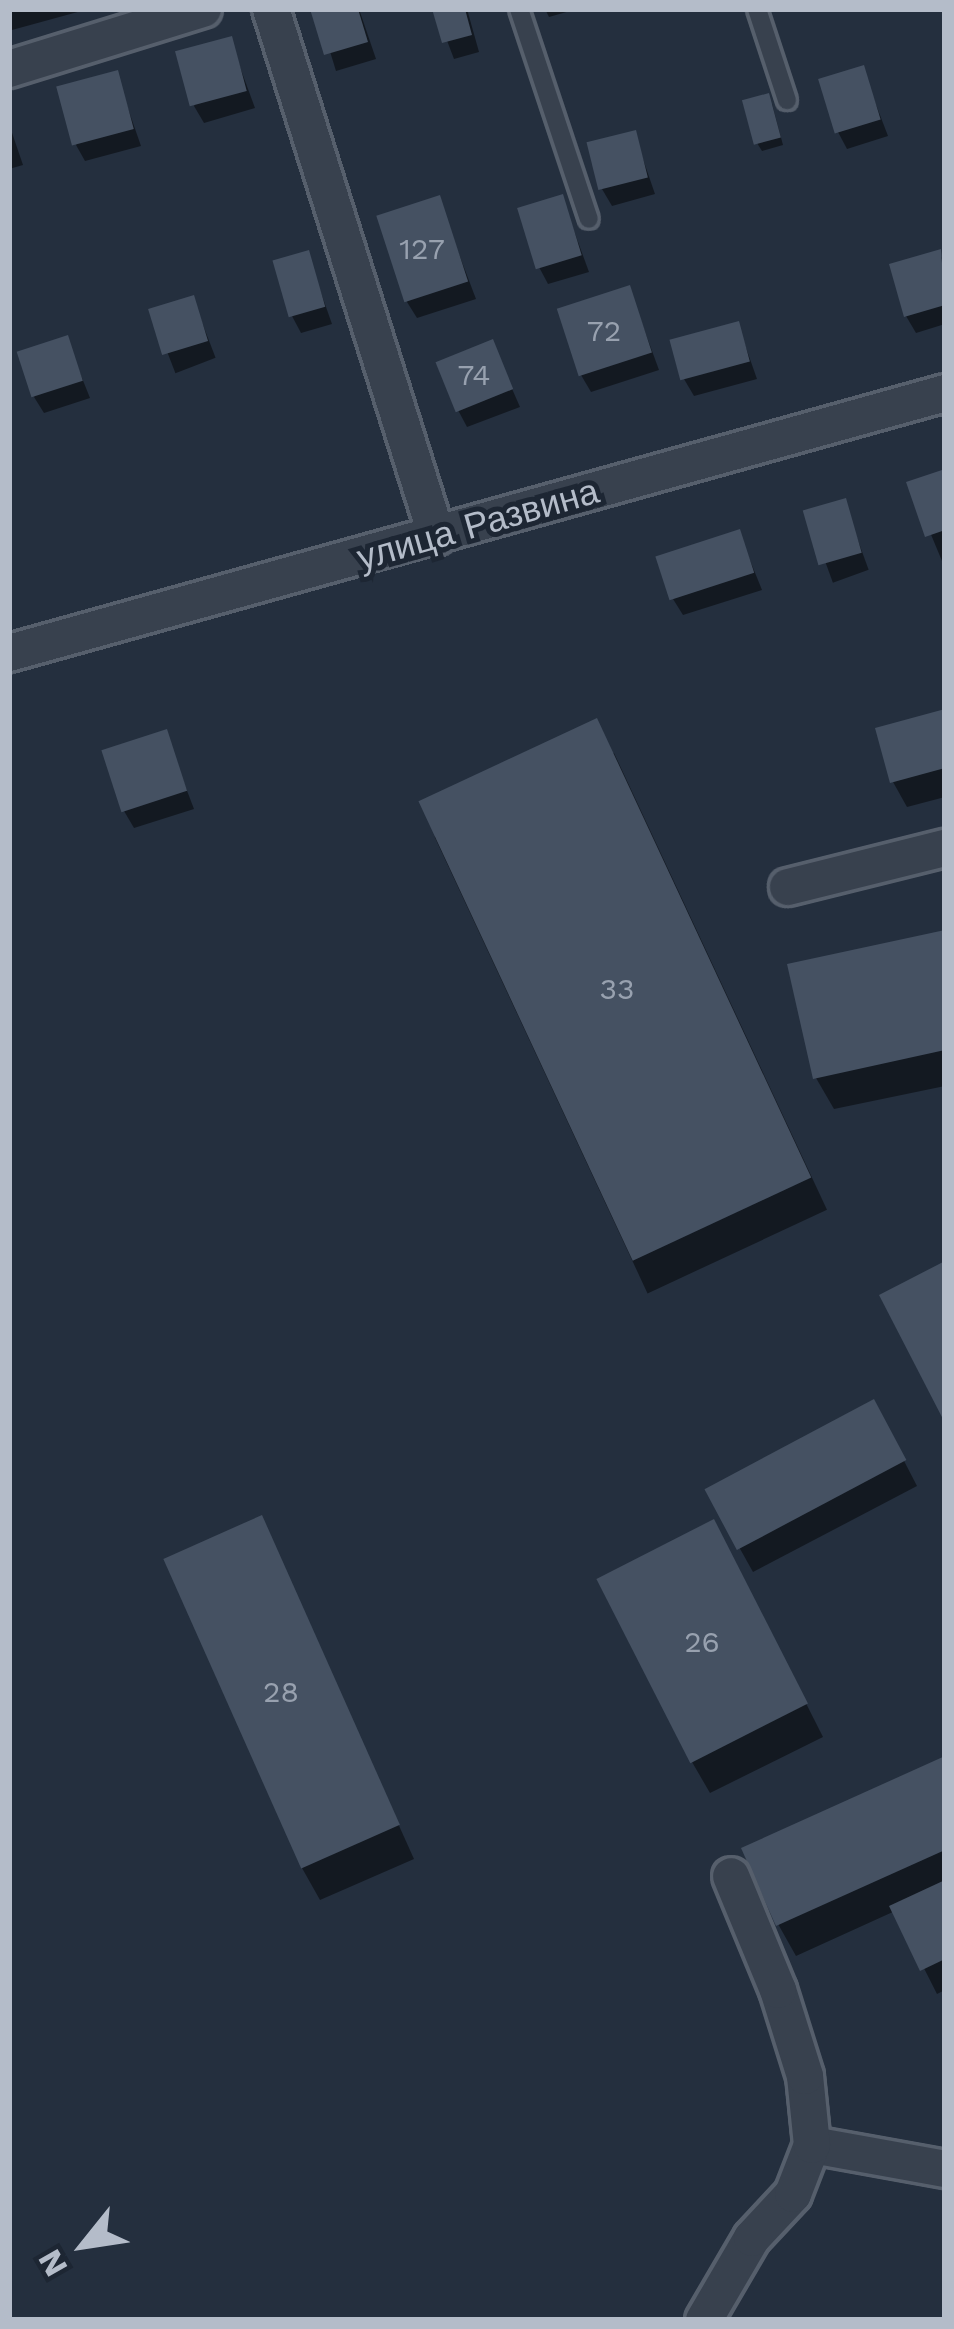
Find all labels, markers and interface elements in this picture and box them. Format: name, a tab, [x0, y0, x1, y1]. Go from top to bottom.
house number: 127	[399, 231, 445, 267]
house number: 72	[587, 313, 621, 349]
house number: 74	[457, 357, 491, 393]
street label: улица Развина	[352, 470, 604, 580]
house number: 33	[600, 971, 634, 1007]
house number: 26	[684, 1624, 720, 1660]
house number: 28	[263, 1674, 299, 1710]
north arrow	[24, 2185, 144, 2305]
text: N	[29, 2243, 75, 2284]

